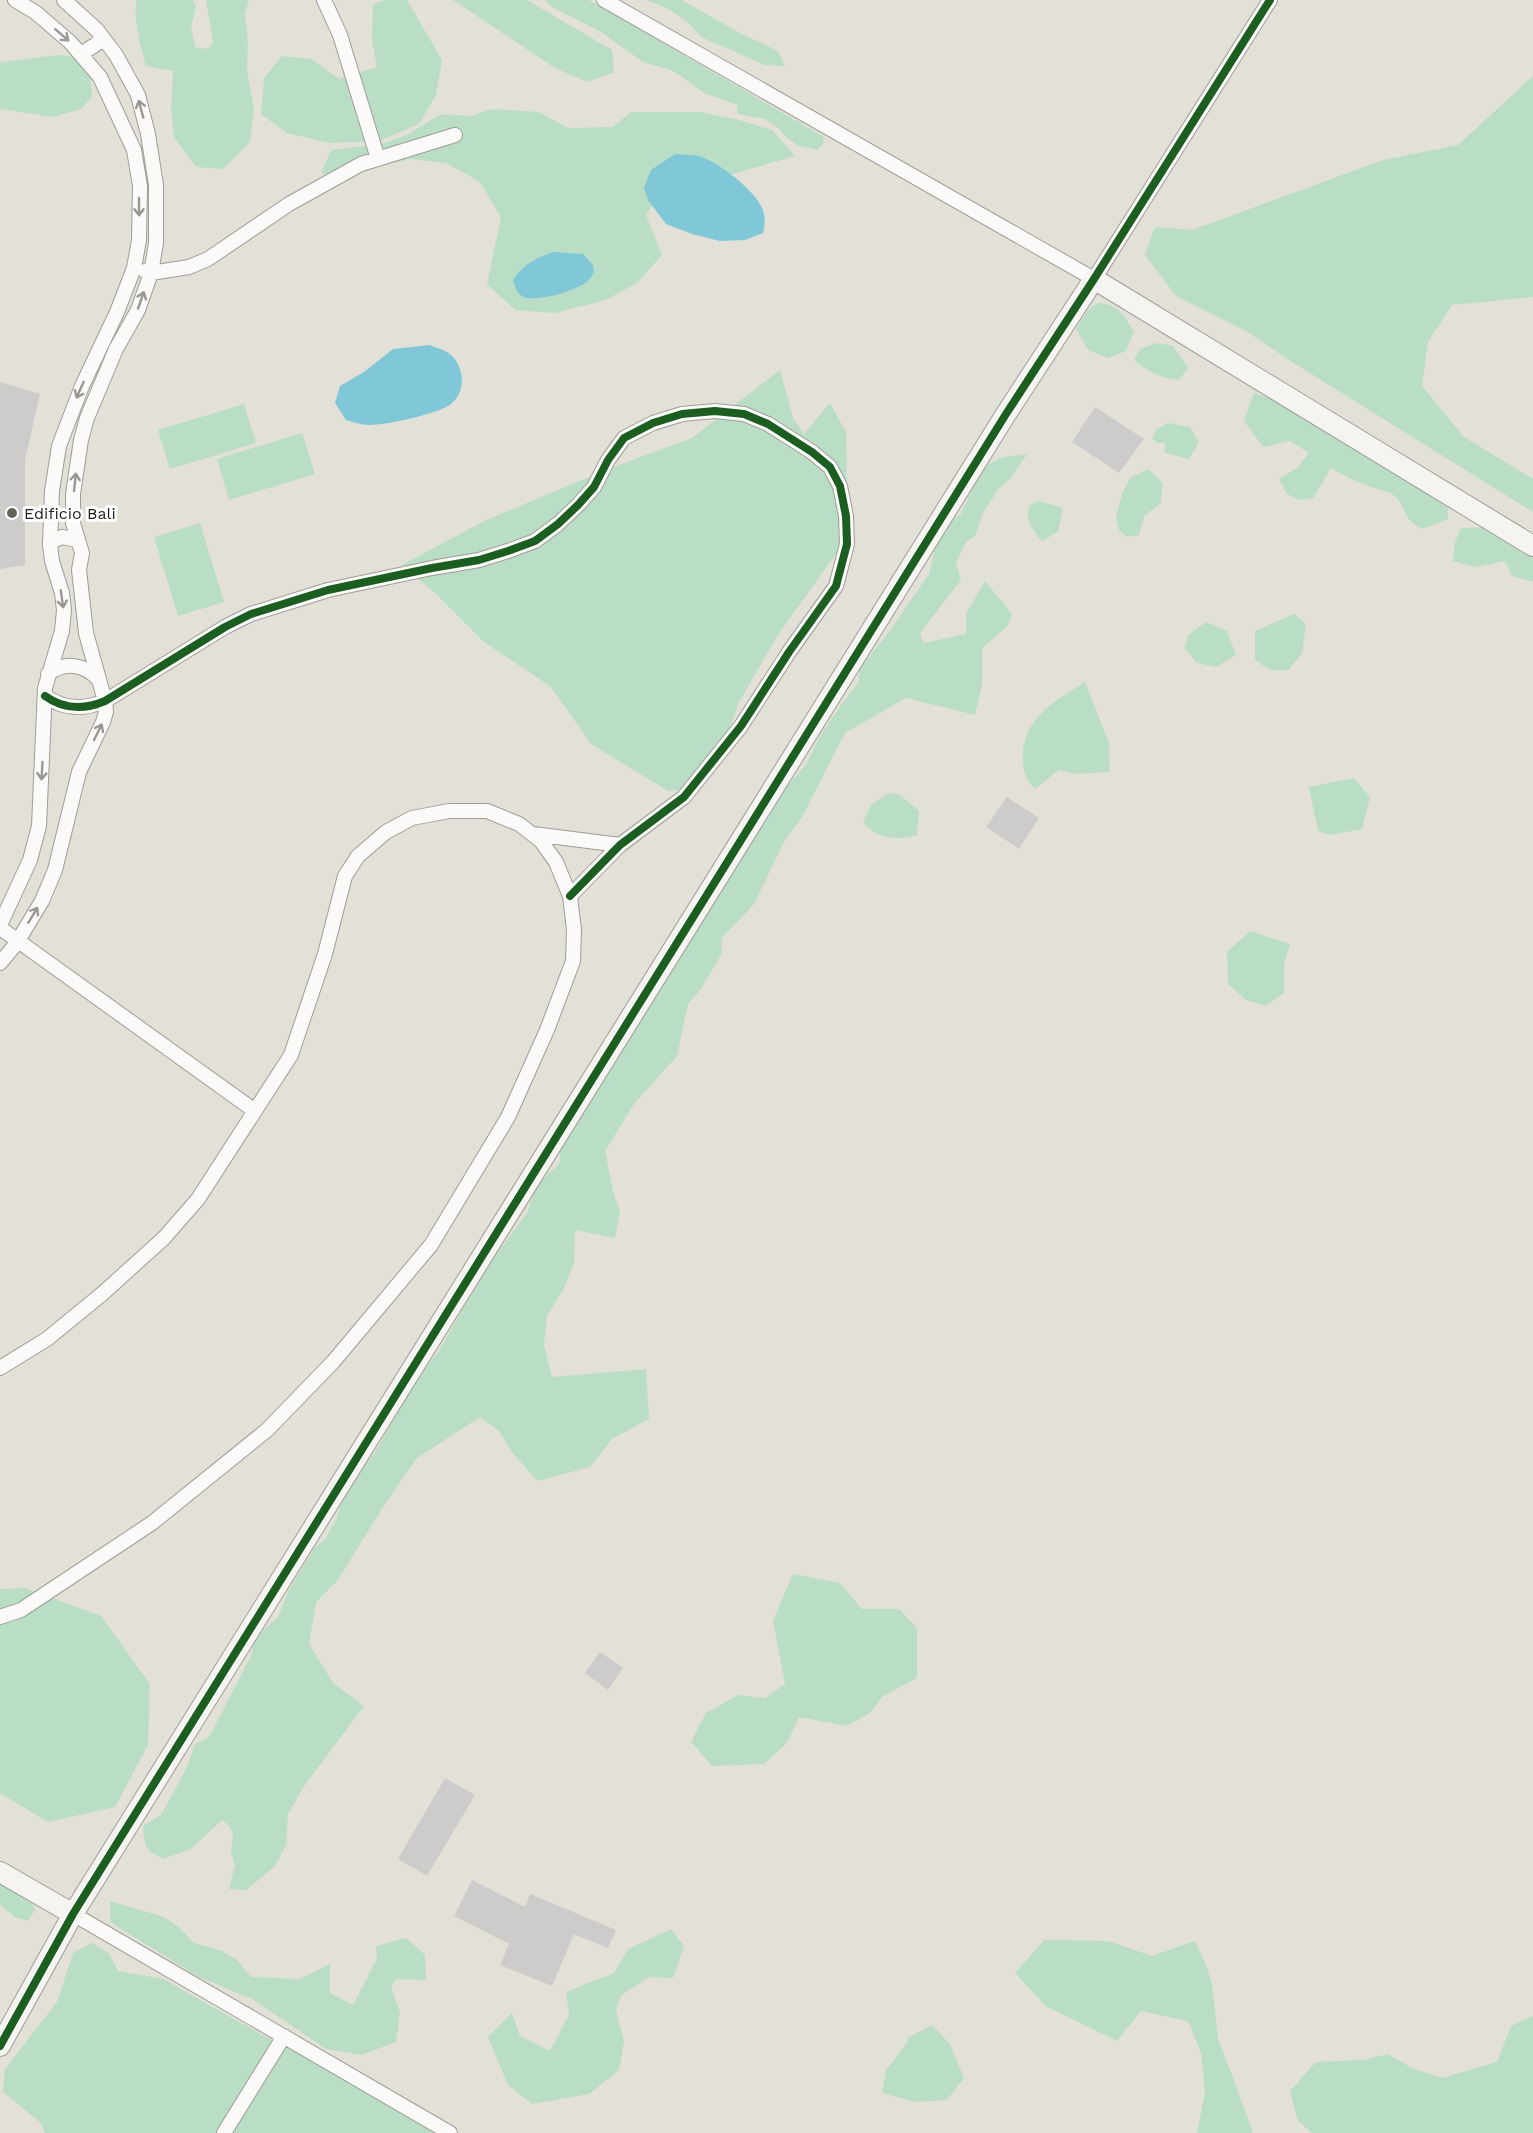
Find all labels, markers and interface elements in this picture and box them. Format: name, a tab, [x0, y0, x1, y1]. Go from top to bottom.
one-way arrow	[54, 28, 69, 42]
one-way arrow	[135, 100, 146, 119]
one-way arrow	[134, 196, 145, 216]
one-way arrow	[137, 292, 148, 310]
one-way arrow	[74, 380, 86, 398]
one-way arrow	[69, 473, 80, 493]
place label: Edificio Bali	[24, 504, 116, 523]
marker: Edificio Bali	[5, 506, 19, 520]
one-way arrow	[57, 589, 68, 609]
one-way arrow	[93, 724, 105, 742]
one-way arrow	[36, 760, 47, 780]
one-way arrow	[28, 907, 40, 924]

